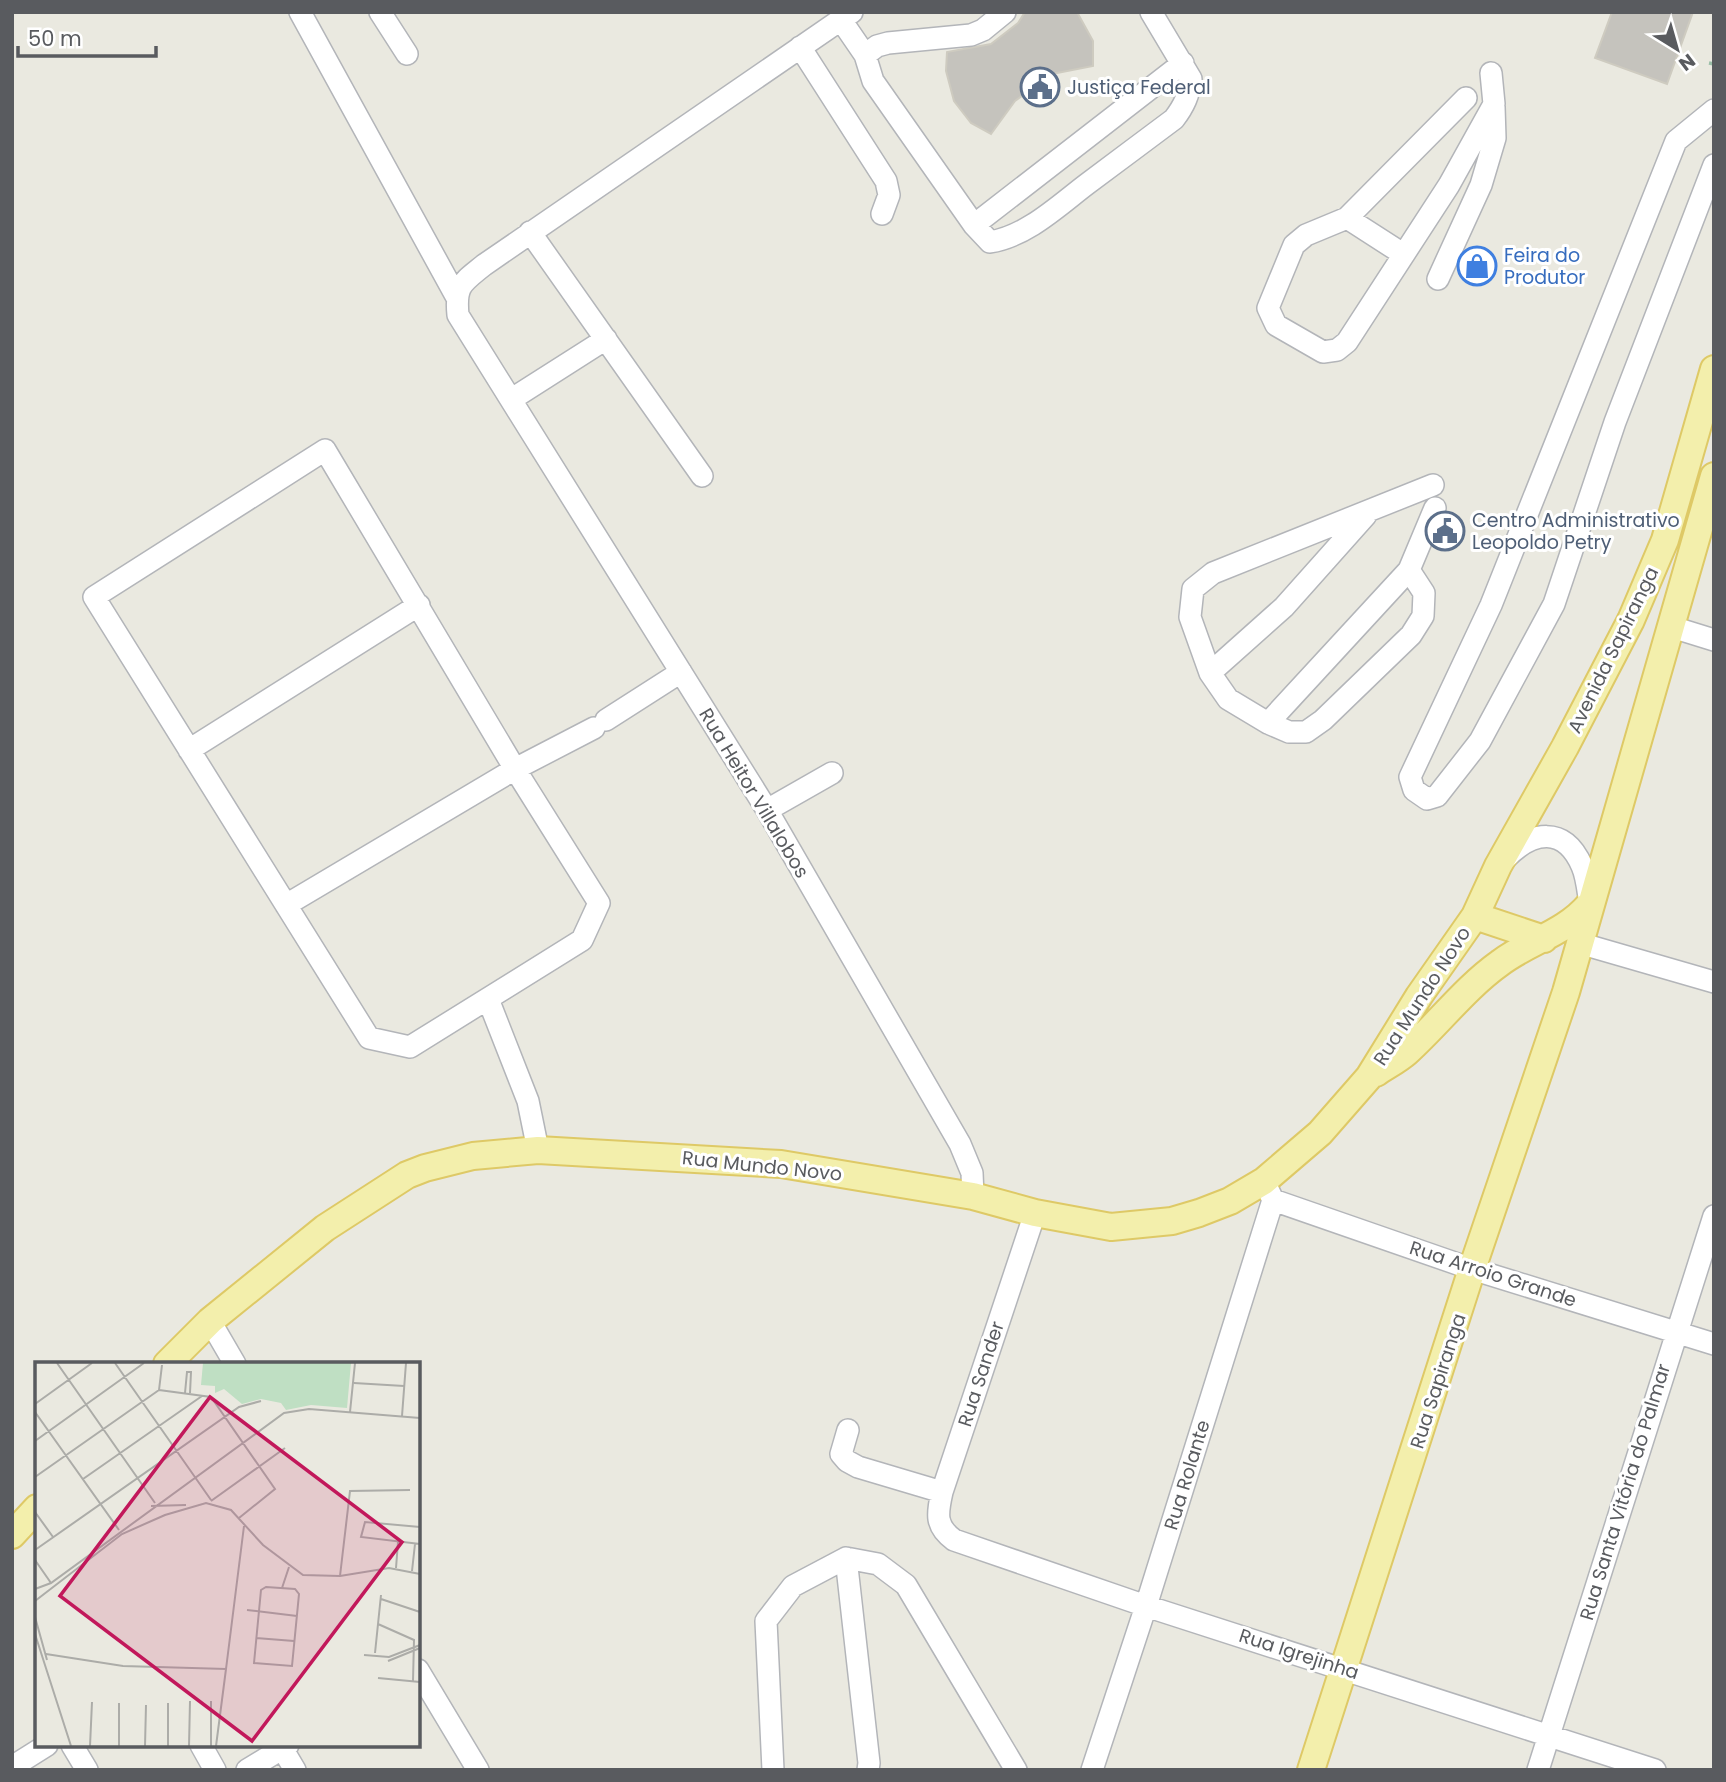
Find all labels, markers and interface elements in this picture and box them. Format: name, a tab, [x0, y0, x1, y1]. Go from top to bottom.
scale bar	[18, 14, 156, 58]
north arrow	[1642, 14, 1712, 84]
text: 50 m	[28, 24, 82, 53]
text: N	[1673, 47, 1701, 77]
public building icon: Justiça Federal	[1019, 66, 1061, 108]
place label: Justiça Federal	[1067, 74, 1211, 101]
place label: Feira do Produtor	[1504, 242, 1585, 291]
shop icon: Feira do Produtor	[1456, 245, 1498, 287]
place label: Centro Administrativo Leopoldo Petry	[1472, 507, 1680, 556]
public building icon: Centro Administrativo Leopoldo Petry	[1424, 510, 1466, 552]
street label: Avenida Sapiranga	[1561, 562, 1665, 738]
street label: Rua Heitor Villalobos	[692, 703, 816, 883]
street label: Rua Mundo Novo	[1367, 921, 1477, 1071]
street label: Rua Mundo Novo	[681, 1144, 843, 1188]
street label: Rua Arroio Grande	[1406, 1234, 1580, 1314]
street label: Rua Sapiranga	[1403, 1310, 1473, 1452]
street label: Rua Sander	[951, 1318, 1011, 1430]
street label: Rua Santa Vitória do Palmar	[1573, 1360, 1677, 1624]
inset map	[35, 1362, 420, 1747]
street label: Rua Rolante	[1157, 1417, 1217, 1533]
street label: Rua Igrejinha	[1236, 1622, 1362, 1686]

